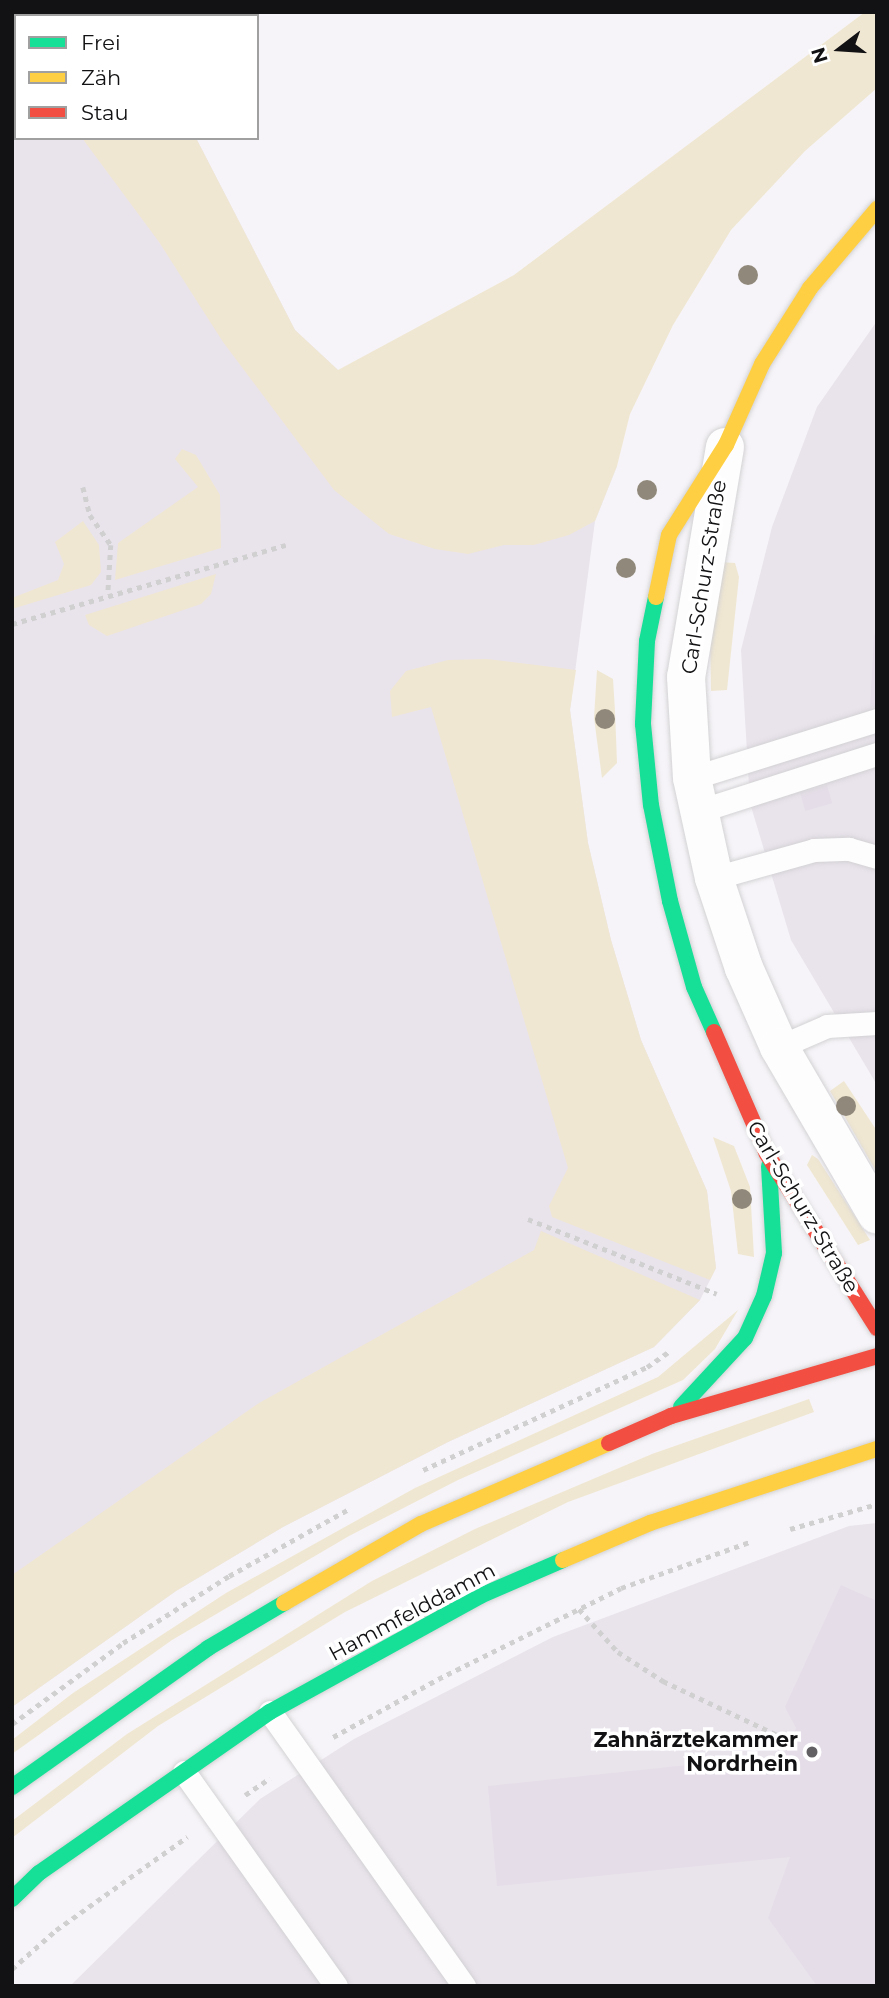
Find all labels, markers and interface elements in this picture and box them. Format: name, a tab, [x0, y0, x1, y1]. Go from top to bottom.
legend	[14, 14, 259, 140]
north arrow	[805, 14, 875, 84]
text: Frei	[81, 30, 121, 55]
text: N	[806, 45, 833, 66]
text: Zäh	[81, 65, 121, 90]
text: Stau	[81, 100, 129, 125]
street label: Carl-Schurz-Straße	[676, 478, 732, 676]
street label: Carl-Schurz-Straße	[742, 1116, 864, 1298]
street label: Hammfelddamm	[325, 1558, 499, 1666]
place label: Zahnärztekammer Nordrhein	[593, 1727, 798, 1777]
marker: Zahnärztekammer Nordrhein	[804, 1744, 820, 1760]

